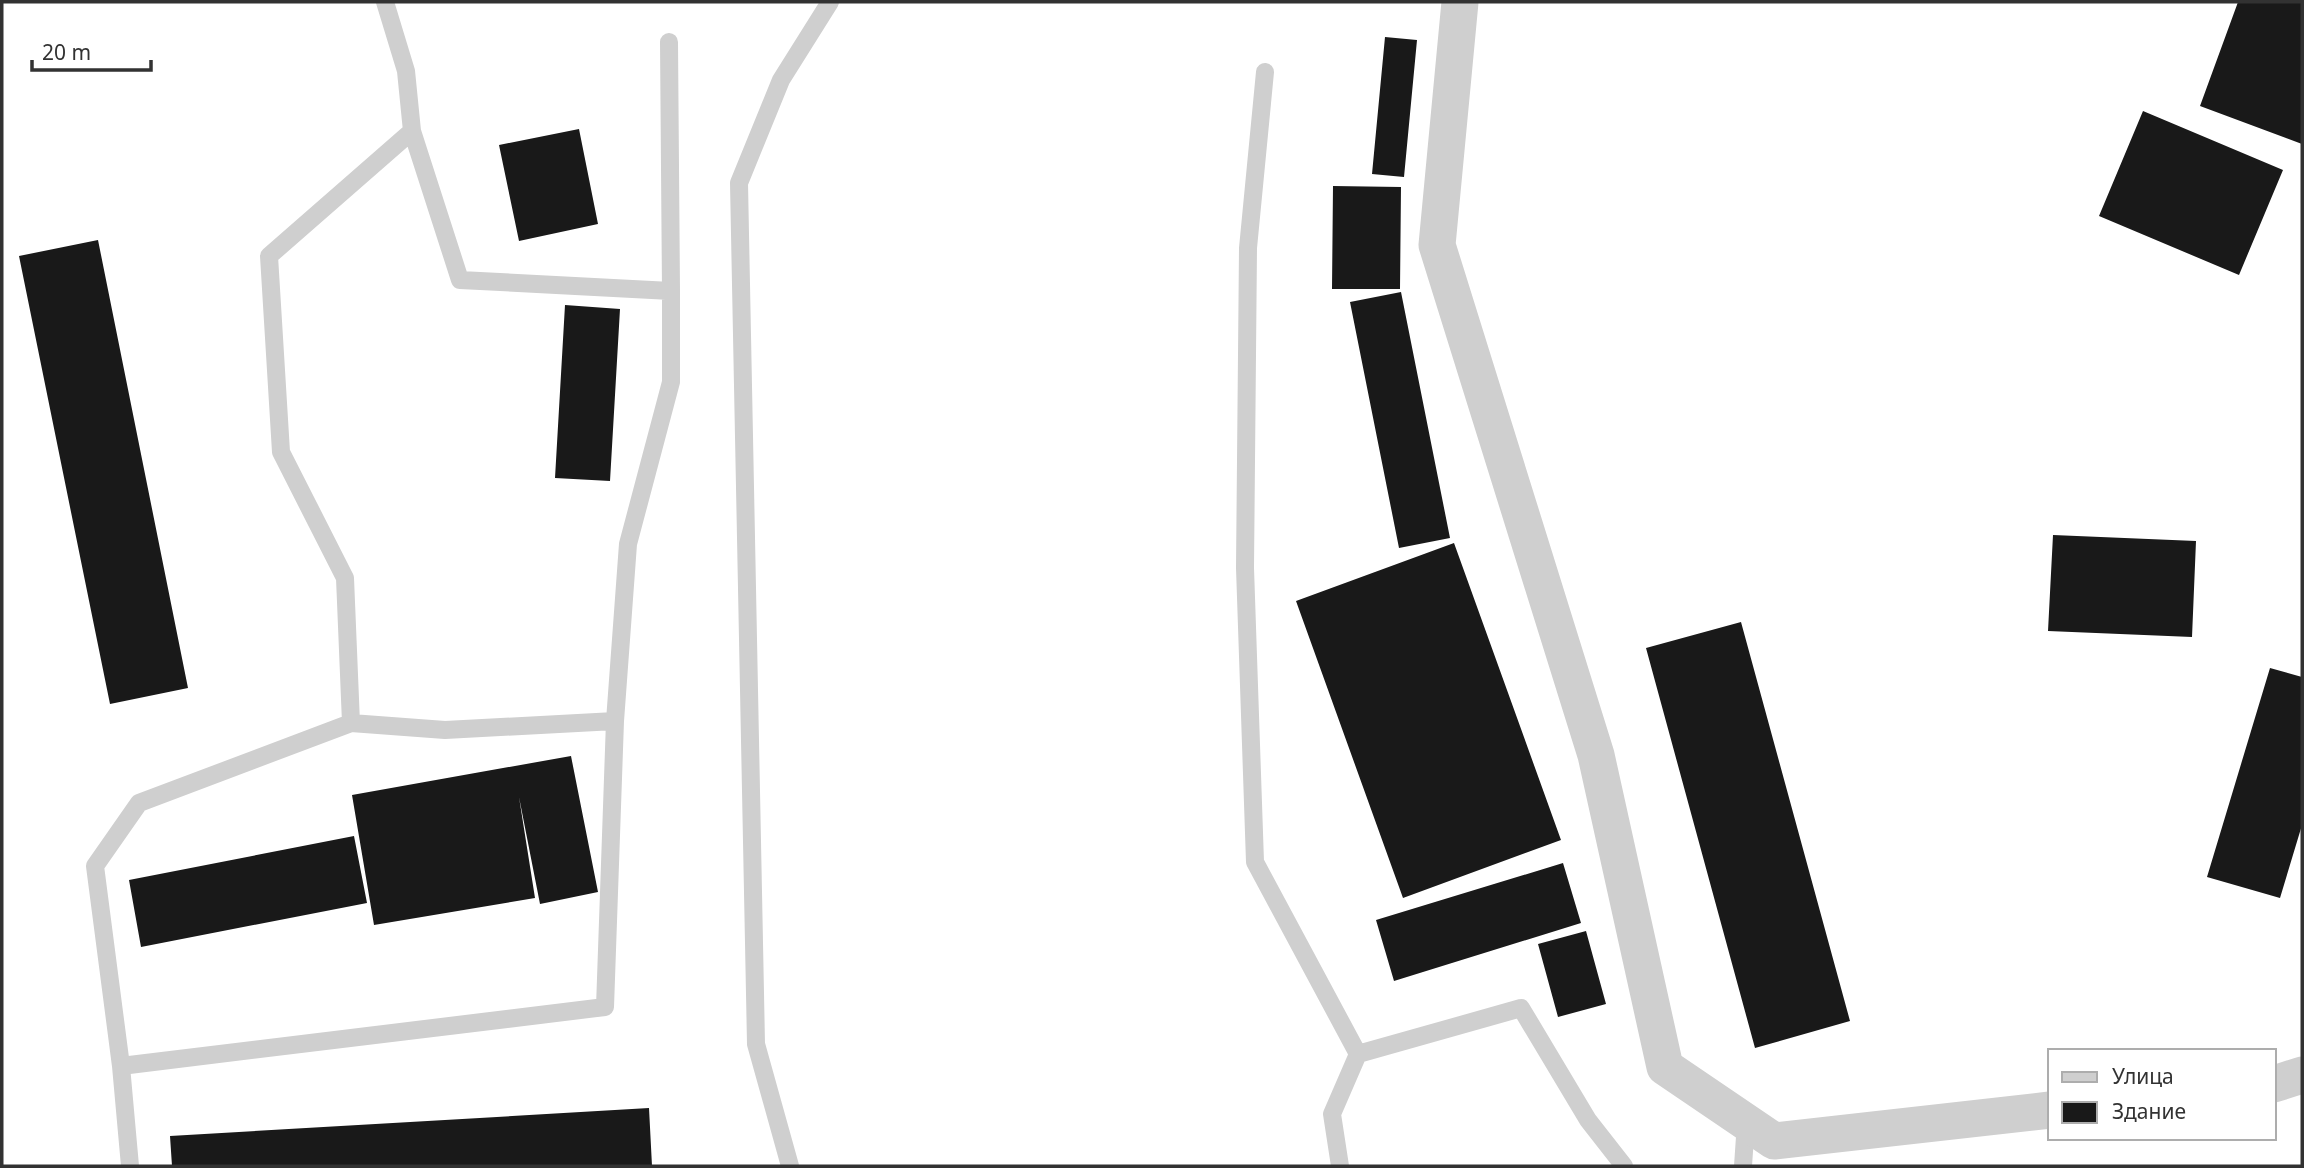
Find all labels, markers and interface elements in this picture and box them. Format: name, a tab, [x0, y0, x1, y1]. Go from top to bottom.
scale bar	[32, 28, 150, 72]
text: 20 m	[42, 38, 91, 66]
legend	[2048, 1049, 2276, 1140]
text: Улица	[2112, 1062, 2174, 1090]
text: Здание	[2112, 1097, 2186, 1125]

